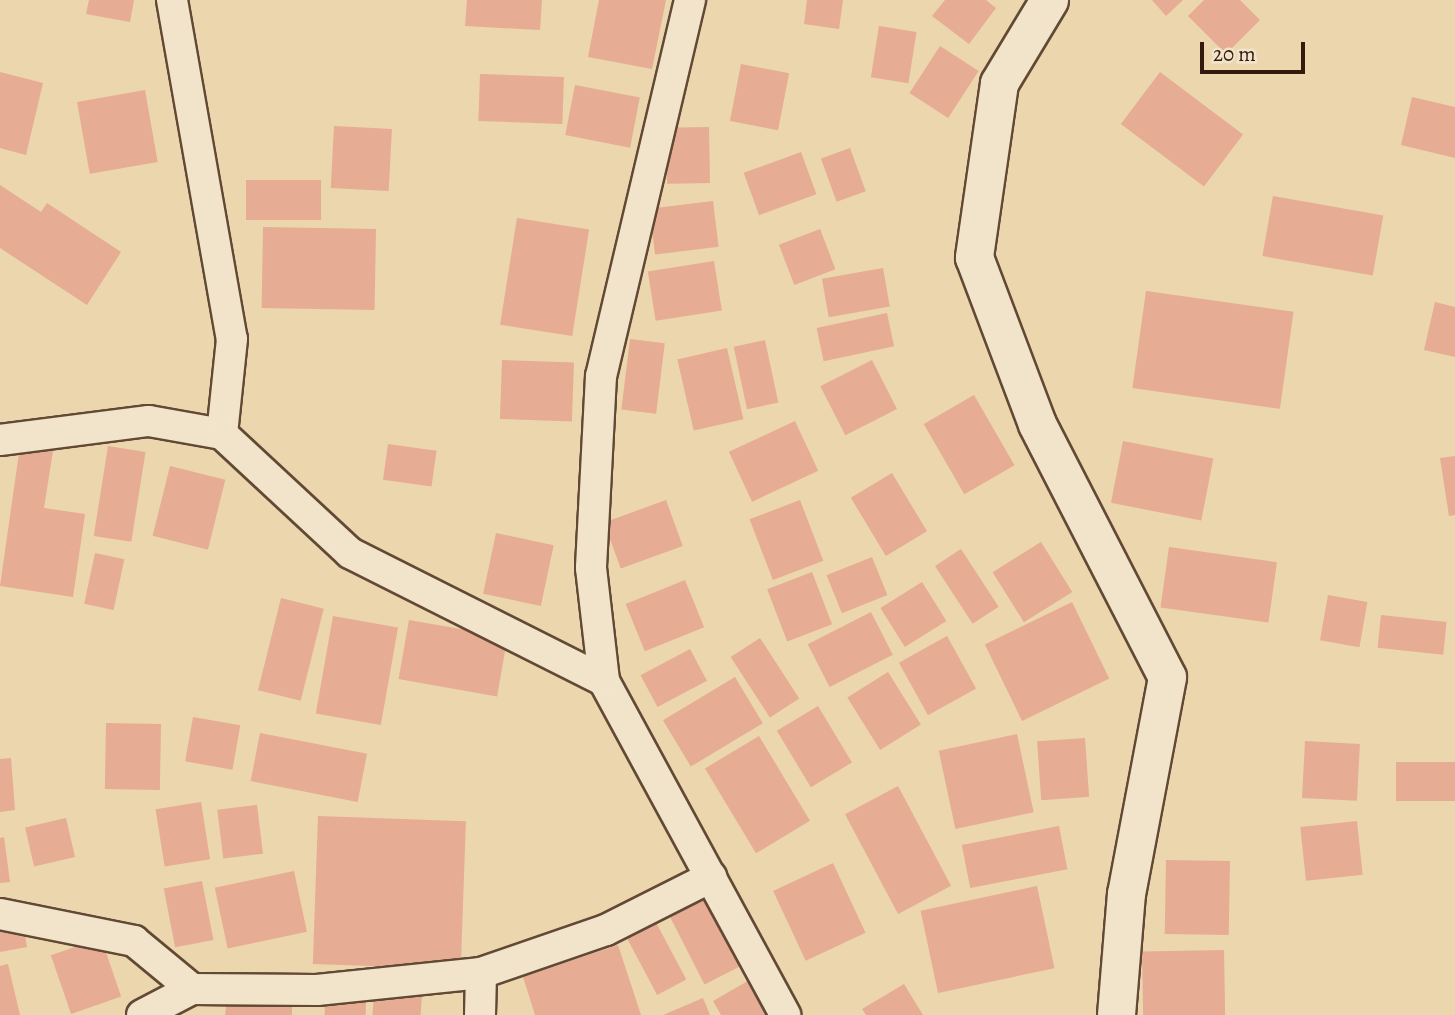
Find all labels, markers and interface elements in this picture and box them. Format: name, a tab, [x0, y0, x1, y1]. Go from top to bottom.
scale bar	[1203, 28, 1308, 72]
text: 20 m	[1213, 40, 1256, 68]

